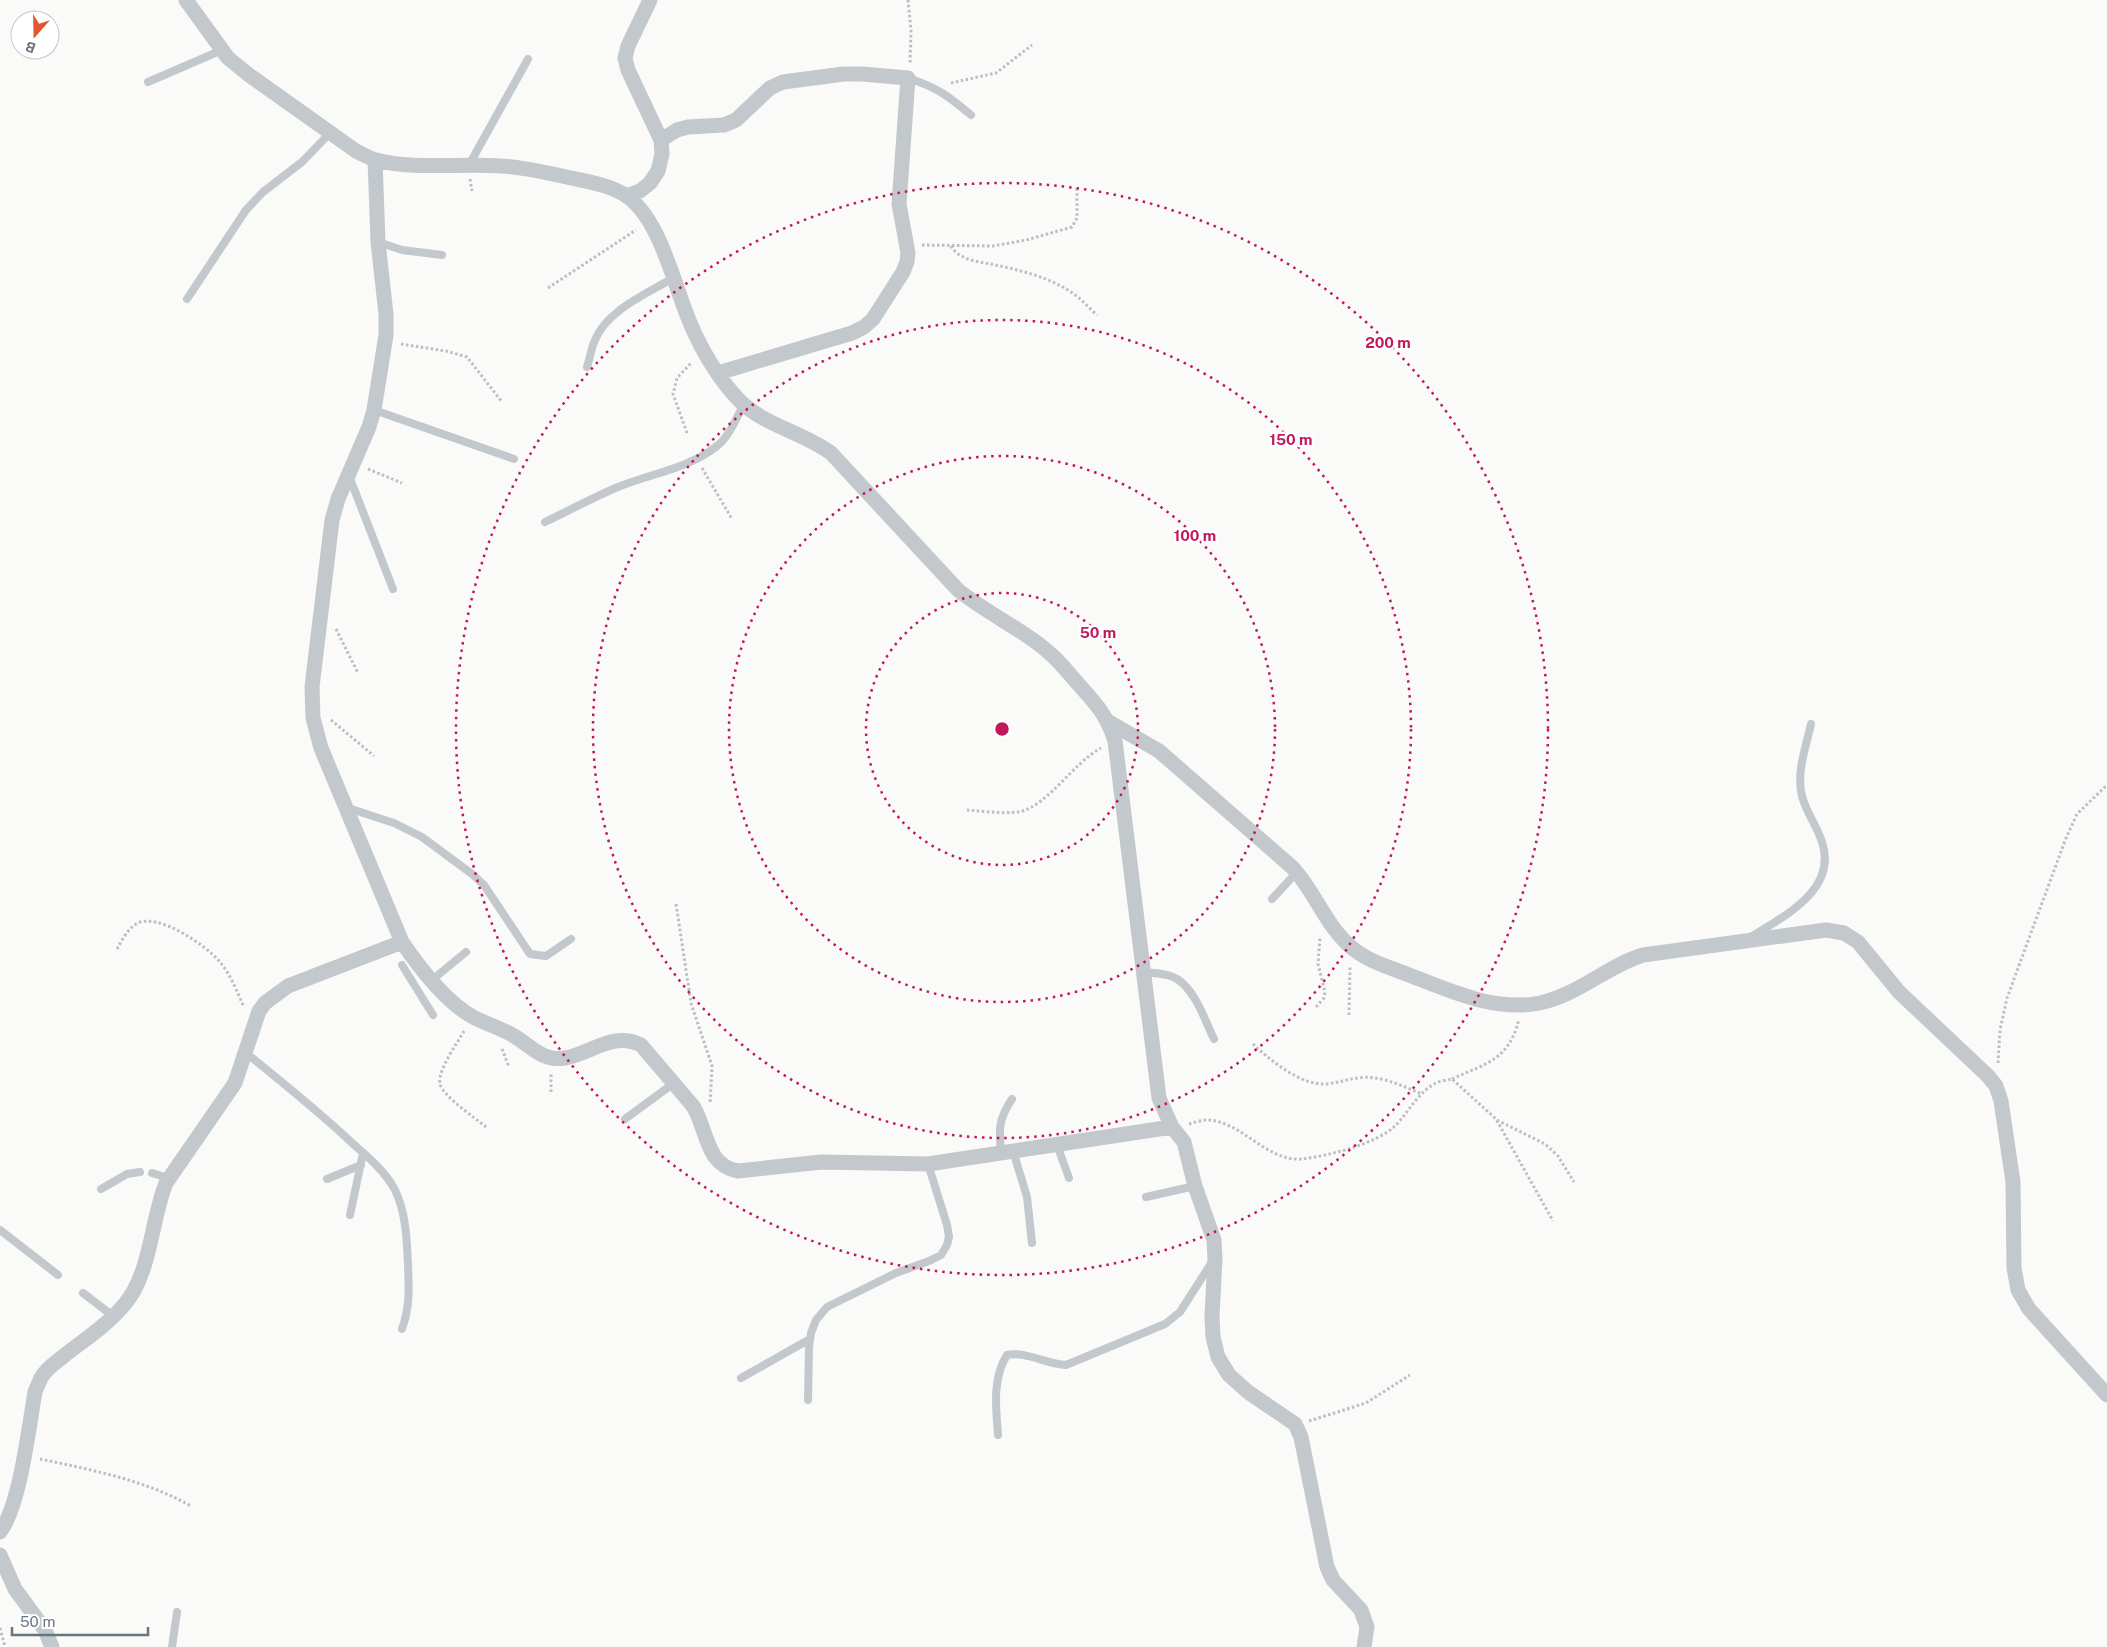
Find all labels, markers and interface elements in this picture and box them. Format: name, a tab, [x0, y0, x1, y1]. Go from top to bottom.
north arrow	[10, 10, 60, 60]
text: B	[23, 38, 38, 56]
text: 200 m	[1365, 334, 1411, 351]
text: 150 m	[1269, 431, 1313, 448]
text: 100 m	[1174, 527, 1216, 544]
text: 50 m	[1080, 624, 1116, 641]
centre of rings	[993, 720, 1011, 738]
scale bar	[12, 1604, 149, 1636]
text: 50 m	[20, 1613, 55, 1630]

